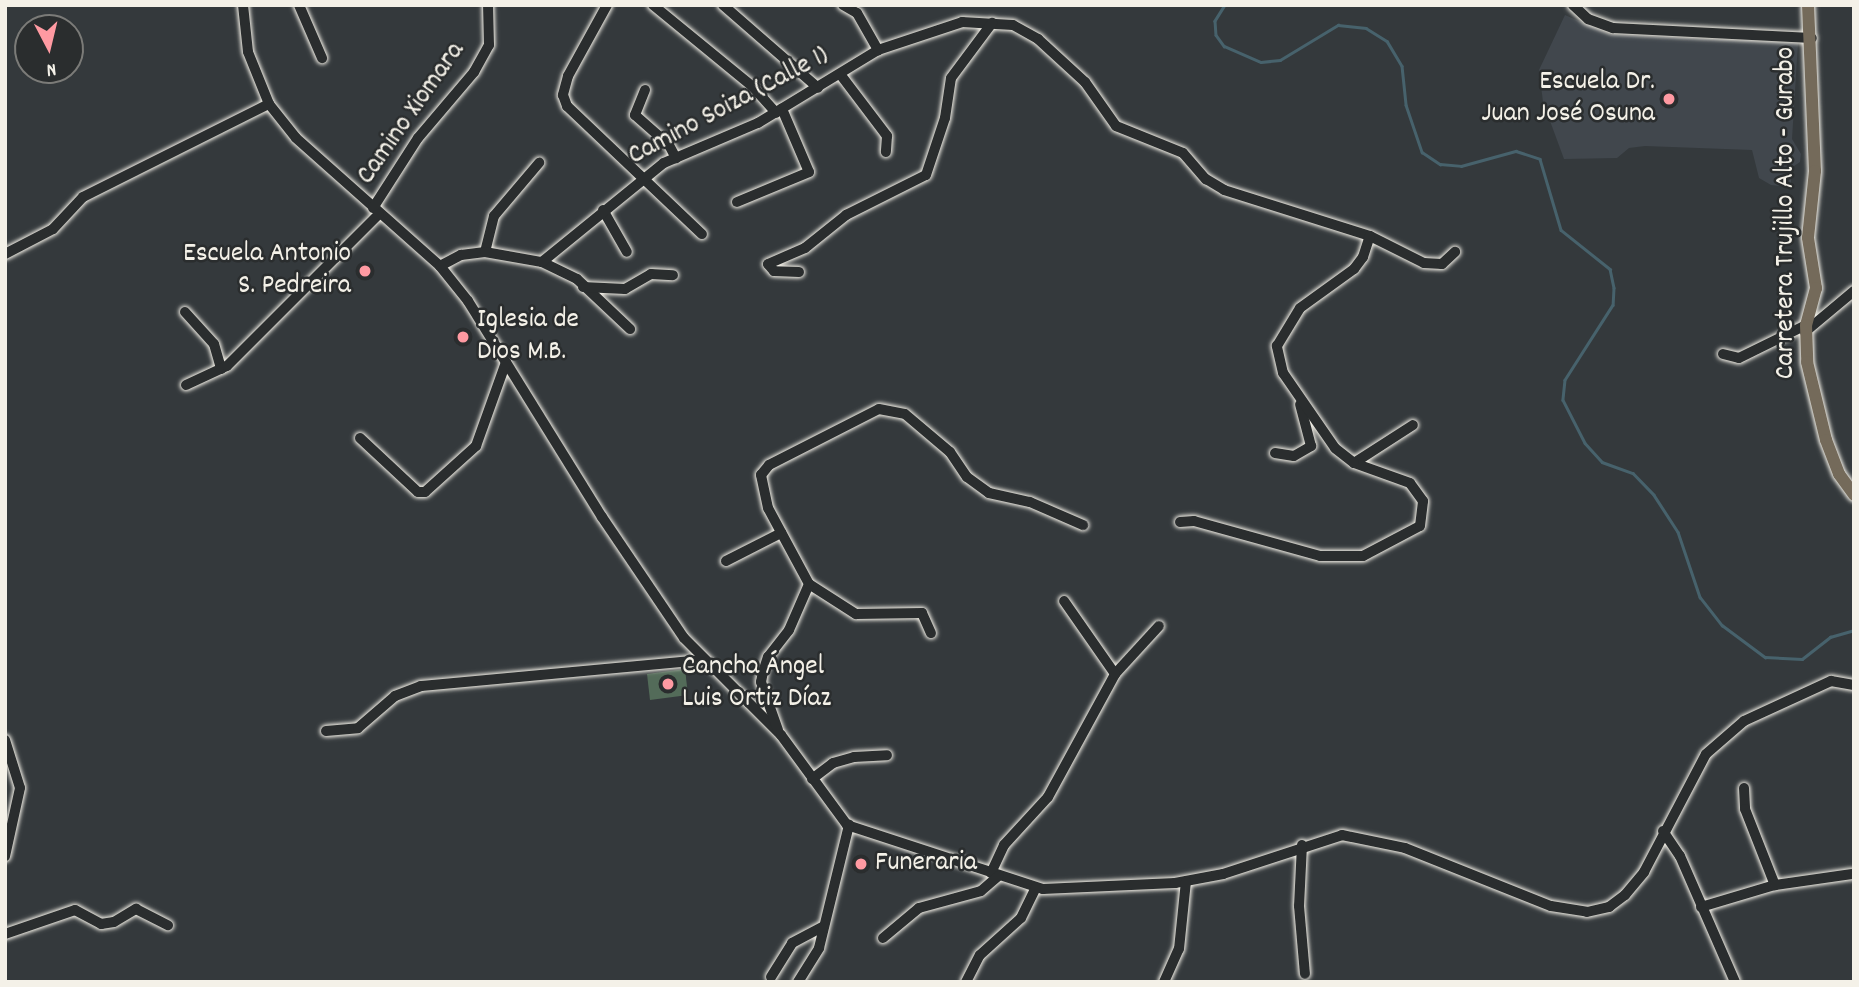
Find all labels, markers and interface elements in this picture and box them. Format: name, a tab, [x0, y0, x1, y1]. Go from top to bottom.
north arrow	[14, 14, 84, 84]
street label: Camino Xiomara	[350, 36, 474, 192]
street label: Camino Soiza (Calle 1)	[623, 40, 835, 174]
street label: Carretera Trujillo Alto - Gurabo	[1770, 47, 1804, 379]
text: N	[45, 54, 58, 82]
place label: Escuela Dr. Juan José Osuna	[1481, 66, 1655, 132]
marker: Escuela Dr. Juan José Osuna	[1661, 91, 1677, 107]
place label: Escuela Antonio S. Pedreira	[183, 238, 351, 304]
marker: Escuela Antonio S. Pedreira	[357, 263, 373, 279]
place label: Iglesia de Dios M.B.	[477, 304, 579, 370]
marker: Iglesia de Dios M.B.	[455, 329, 471, 345]
place label: Cancha Ángel Luis Ortiz Díaz	[682, 651, 831, 717]
marker: Cancha Ángel Luis Ortiz Díaz	[660, 676, 676, 692]
place label: Funeraria	[875, 847, 977, 881]
marker: Funeraria	[853, 856, 869, 872]

